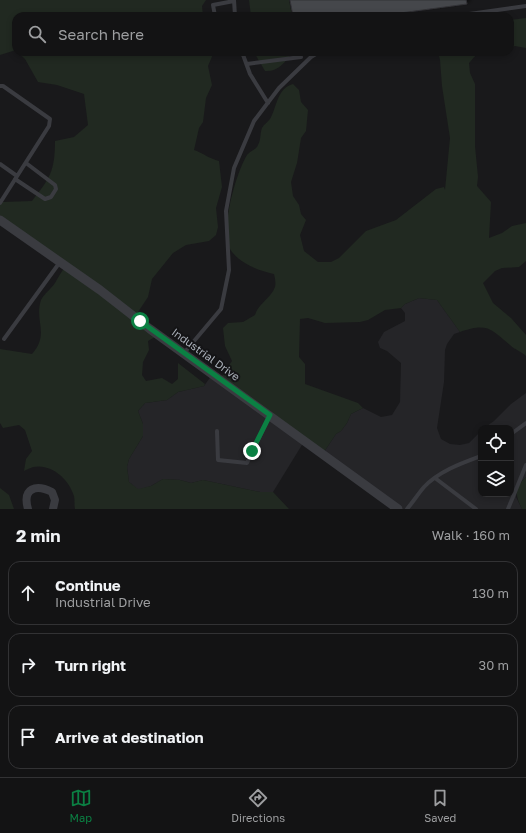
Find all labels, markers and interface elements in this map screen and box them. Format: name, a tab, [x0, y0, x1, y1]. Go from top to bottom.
search box	[12, 12, 514, 56]
icon: search	[26, 23, 48, 45]
text: Search here	[58, 25, 144, 43]
route start	[131, 312, 149, 330]
street label: Industrial Drive	[169, 325, 243, 383]
map controls	[478, 425, 514, 497]
button: locate	[478, 425, 514, 461]
route end	[243, 442, 261, 460]
button: layers	[478, 461, 514, 497]
text: 2 min	[16, 525, 60, 546]
text: Walk · 160 m	[432, 527, 510, 543]
text: Continue	[55, 576, 121, 594]
icon: ahead	[17, 582, 39, 604]
text: 130 m	[472, 585, 509, 601]
text: Industrial Drive	[55, 594, 151, 610]
icon: right	[17, 654, 39, 676]
text: Turn right	[55, 656, 126, 674]
text: 30 m	[479, 657, 509, 673]
icon: arrive	[17, 726, 39, 748]
text: Arrive at destination	[55, 728, 204, 746]
tab: Map	[70, 787, 92, 824]
tab: Directions	[231, 787, 285, 824]
tab: Saved	[424, 787, 456, 824]

